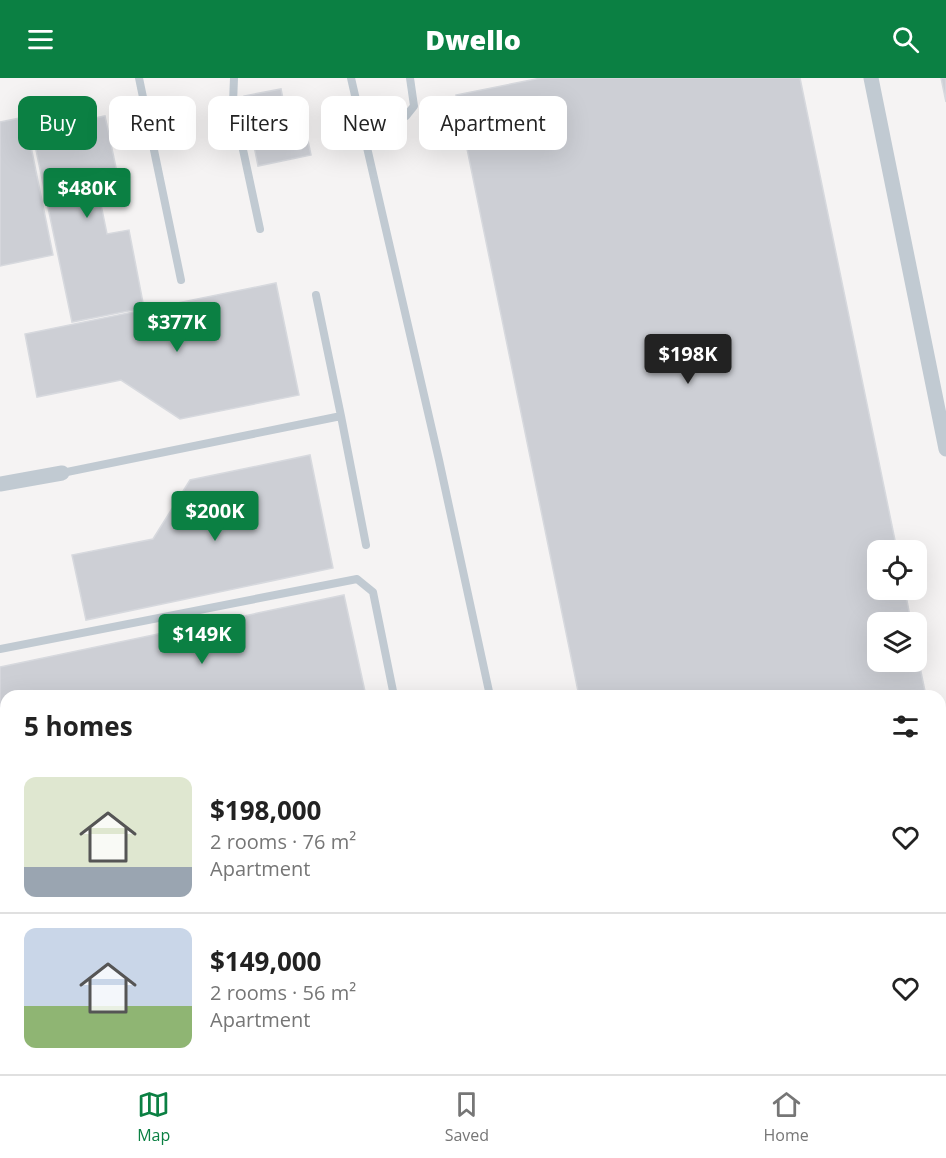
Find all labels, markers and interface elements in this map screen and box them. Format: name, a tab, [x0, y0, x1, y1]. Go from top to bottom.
text: Dwello	[425, 21, 521, 58]
icon: menu	[24, 23, 57, 56]
icon: search	[889, 23, 922, 56]
chip: Buy	[18, 96, 97, 150]
chip: Rent	[109, 96, 196, 150]
chip: Filters	[208, 96, 309, 150]
chip: New	[321, 96, 407, 150]
chip: Apartment	[419, 96, 567, 150]
pin: $480K	[45, 168, 129, 219]
text: $480K	[57, 174, 117, 201]
pin: $377K	[135, 302, 219, 353]
text: $377K	[147, 308, 207, 335]
pin: $198K	[646, 334, 730, 385]
text: $198K	[658, 340, 718, 367]
pin: $200K	[173, 491, 257, 542]
text: $200K	[185, 497, 245, 524]
map controls	[867, 540, 927, 672]
button: locate	[867, 540, 927, 600]
button: layers	[867, 612, 927, 672]
pin: $149K	[160, 614, 244, 665]
text: $149K	[172, 620, 232, 647]
text: 5 homes	[24, 708, 133, 744]
icon: filters	[889, 710, 922, 743]
text: $198,000	[210, 792, 321, 828]
icon: home	[72, 801, 144, 873]
icon: heart	[889, 821, 922, 854]
text: 2 rooms · 76 m²	[210, 828, 356, 855]
text: Apartment	[210, 855, 310, 882]
text: $149,000	[210, 943, 321, 979]
icon: home	[72, 952, 144, 1024]
icon: heart	[889, 972, 922, 1005]
text: 2 rooms · 56 m²	[210, 979, 356, 1006]
text: Apartment	[210, 1006, 310, 1033]
tab: Map	[137, 1088, 170, 1146]
tab: Saved	[445, 1088, 489, 1146]
tab: Home	[764, 1088, 809, 1146]

